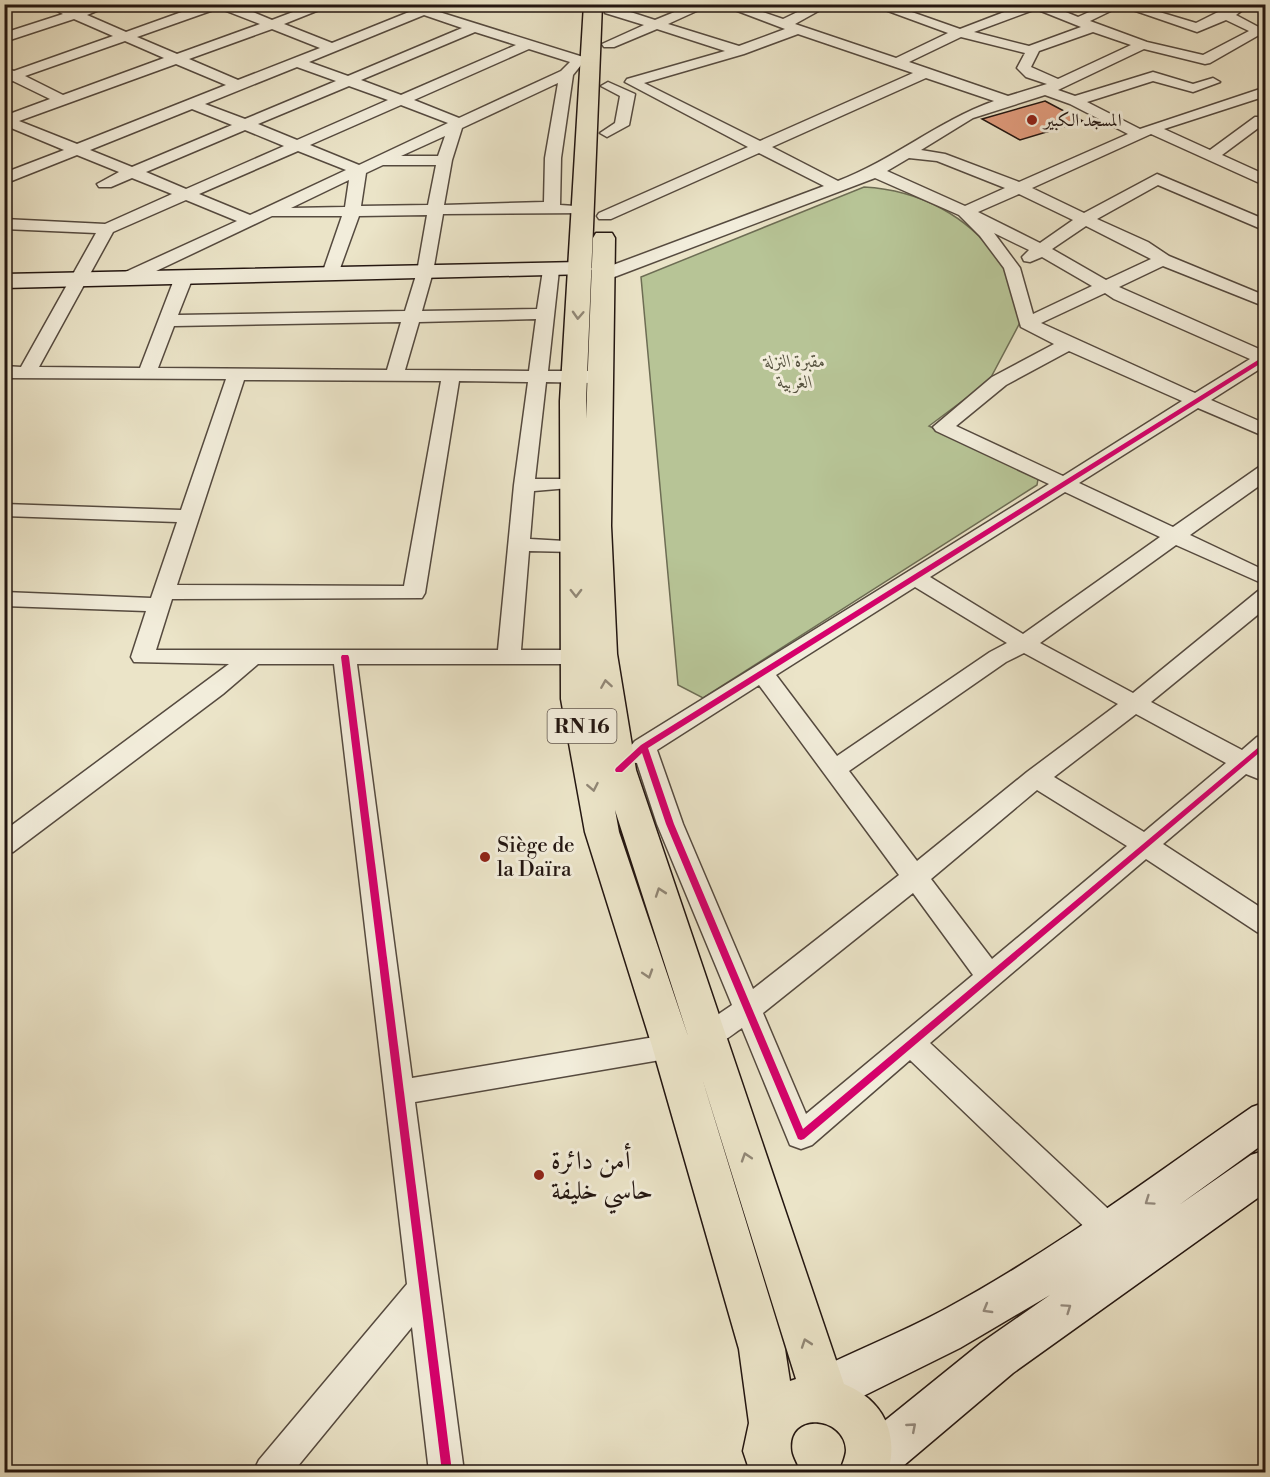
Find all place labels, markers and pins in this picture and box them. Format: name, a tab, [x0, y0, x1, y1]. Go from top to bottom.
place label: المسجد الكبير	[1042, 109, 1122, 132]
marker: المسجد الكبير	[1025, 113, 1039, 127]
place label: Siège de la Daïra	[497, 833, 575, 883]
marker: Siège de la Daïra	[478, 850, 492, 864]
place label: أمن دائرة حاسي خليفة	[551, 1143, 653, 1214]
marker: أمن دائرة حاسي خليفة	[532, 1168, 546, 1182]

